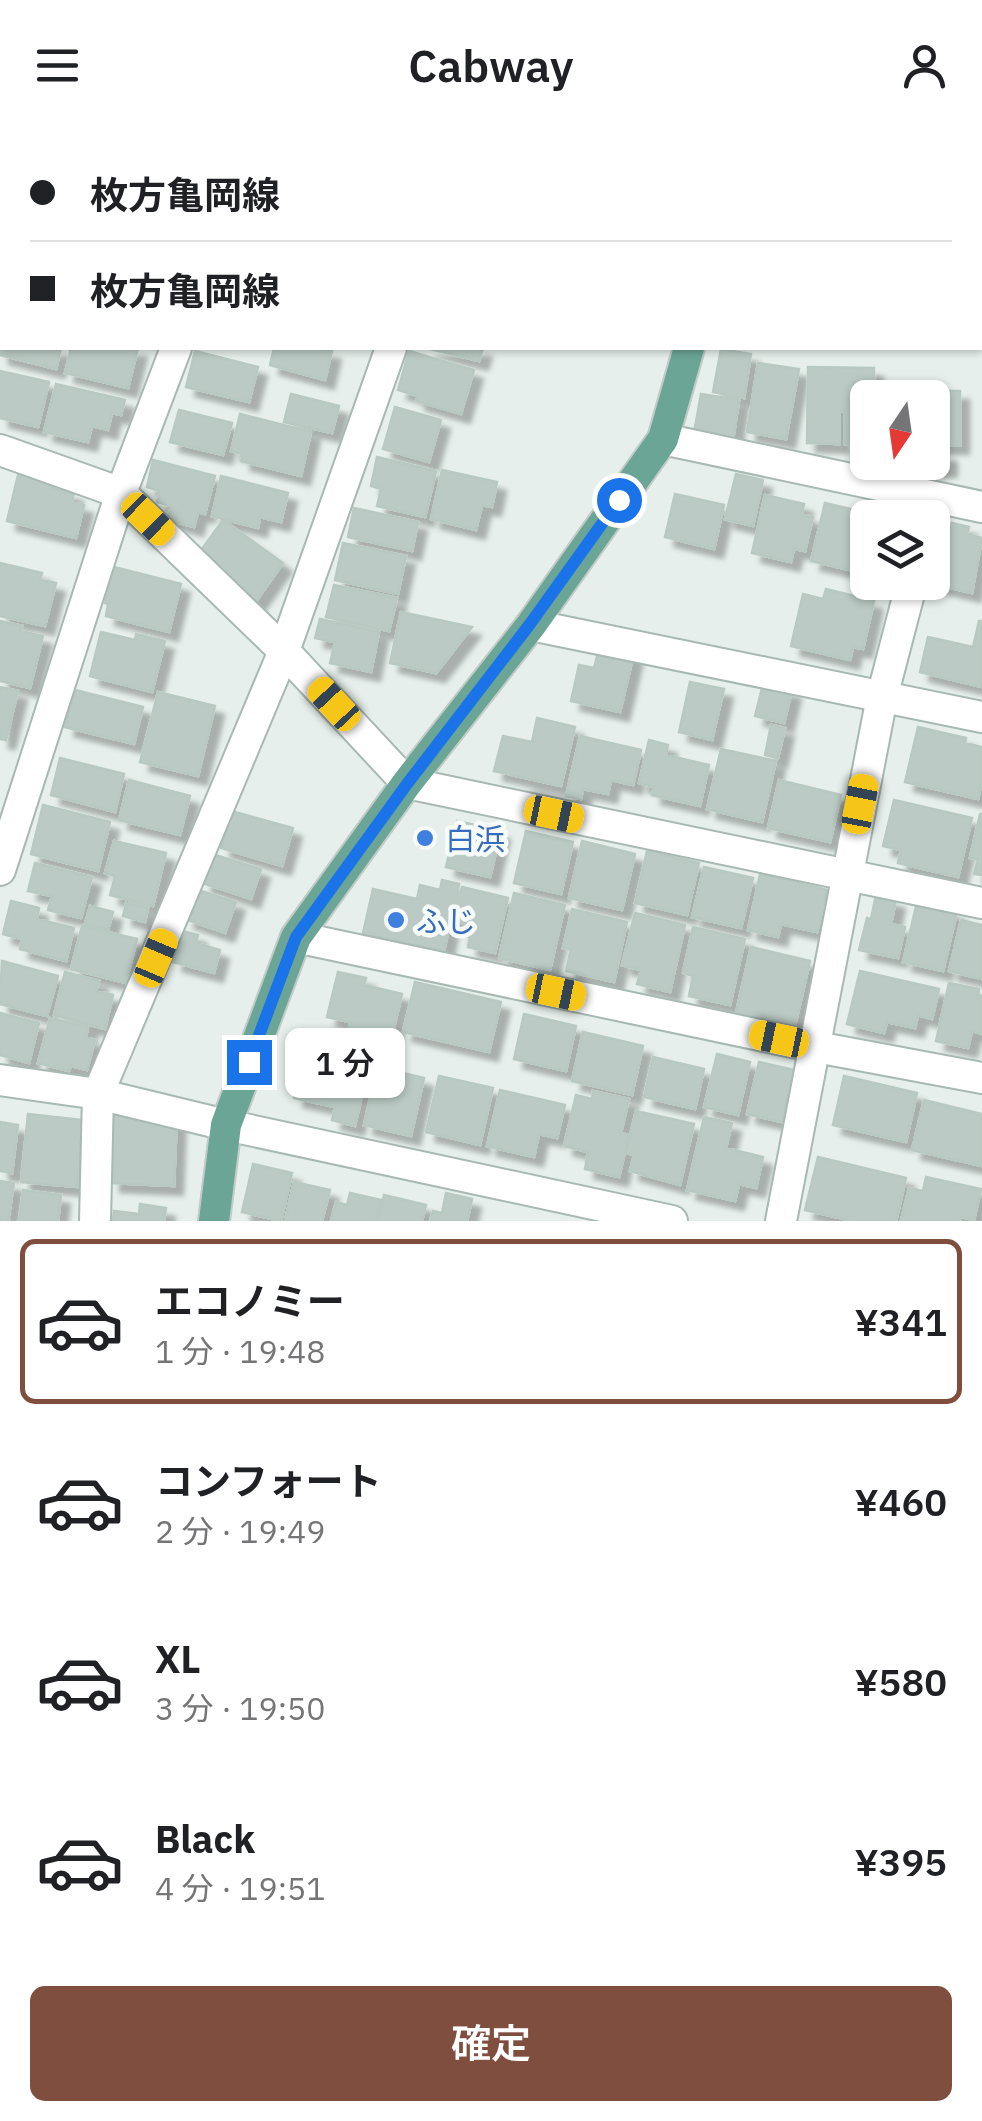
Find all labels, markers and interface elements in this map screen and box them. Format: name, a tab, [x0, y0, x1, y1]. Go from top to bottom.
text: Cabway	[408, 36, 574, 94]
icon: menu	[30, 38, 85, 93]
icon: person	[897, 38, 952, 93]
text: 枚方亀岡線	[90, 170, 280, 219]
text: 枚方亀岡線	[90, 266, 280, 315]
north arrow	[850, 380, 950, 480]
map controls	[850, 380, 950, 600]
route start	[597, 478, 642, 523]
car	[116, 487, 180, 551]
button: layers	[850, 500, 950, 600]
car	[303, 672, 365, 736]
car	[840, 772, 880, 836]
car	[522, 793, 586, 835]
place label: 白浜	[445, 819, 505, 858]
marker: 白浜	[414, 827, 436, 849]
place label: ふじ	[416, 901, 476, 940]
marker: ふじ	[385, 909, 407, 931]
car	[130, 925, 182, 991]
car	[524, 971, 588, 1013]
car	[747, 1018, 811, 1060]
callout: 1 分	[284, 1027, 404, 1097]
route end	[227, 1040, 272, 1085]
text: 1 分	[316, 1042, 374, 1084]
text: エコノミー	[155, 1276, 345, 1325]
icon: car	[35, 1277, 125, 1367]
text: ¥341	[854, 1297, 947, 1346]
text: 1 分 · 19:48	[155, 1330, 325, 1372]
text: コンフォート	[155, 1456, 382, 1505]
icon: car	[35, 1457, 125, 1547]
text: ¥460	[854, 1477, 947, 1526]
text: 2 分 · 19:49	[155, 1510, 325, 1552]
text: XL	[155, 1634, 201, 1683]
icon: car	[35, 1637, 125, 1727]
text: ¥580	[854, 1657, 947, 1706]
text: 3 分 · 19:50	[155, 1687, 325, 1729]
text: Black	[155, 1814, 255, 1863]
icon: car	[35, 1817, 125, 1907]
text: ¥395	[854, 1837, 947, 1886]
text: 4 分 · 19:51	[155, 1867, 325, 1909]
button: 確定	[30, 1986, 952, 2101]

